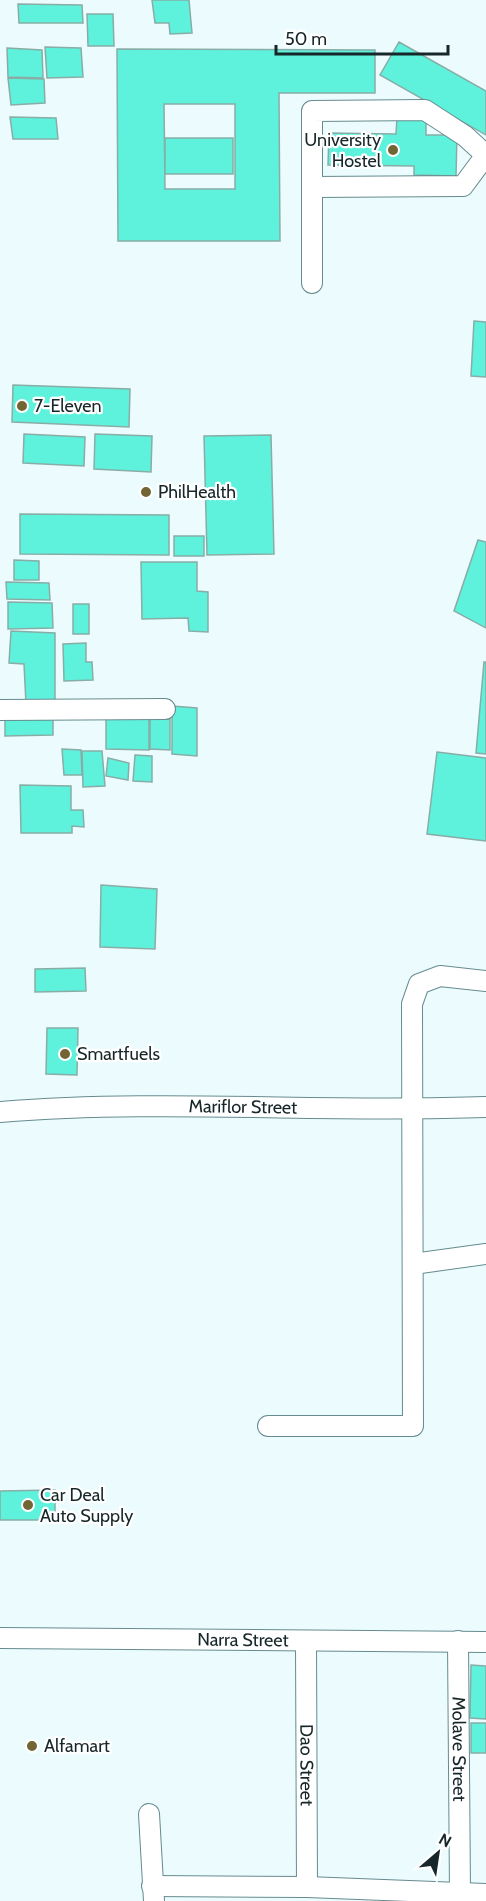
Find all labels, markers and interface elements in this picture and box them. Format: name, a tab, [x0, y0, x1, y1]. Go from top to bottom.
scale bar	[276, 18, 448, 56]
text: 50 m	[285, 28, 327, 50]
place label: University Hostel	[304, 129, 382, 172]
marker: University Hostel	[386, 143, 400, 157]
place label: 7-Eleven	[34, 395, 102, 417]
marker: 7-Eleven	[15, 399, 29, 413]
place label: PhilHealth	[158, 481, 236, 503]
marker: PhilHealth	[139, 485, 153, 499]
place label: Smartfuels	[77, 1043, 160, 1065]
marker: Smartfuels	[58, 1047, 72, 1061]
street label: Mariflor Street	[188, 1095, 297, 1119]
place label: Car Deal Auto Supply	[40, 1484, 133, 1527]
marker: Car Deal Auto Supply	[21, 1498, 35, 1512]
street label: Narra Street	[197, 1629, 289, 1651]
street label: Molave Street	[447, 1696, 470, 1802]
street label: Dao Street	[295, 1724, 318, 1806]
place label: Alfamart	[44, 1735, 110, 1757]
marker: Alfamart	[25, 1739, 39, 1753]
north arrow	[408, 1823, 468, 1883]
text: N	[435, 1829, 455, 1851]

